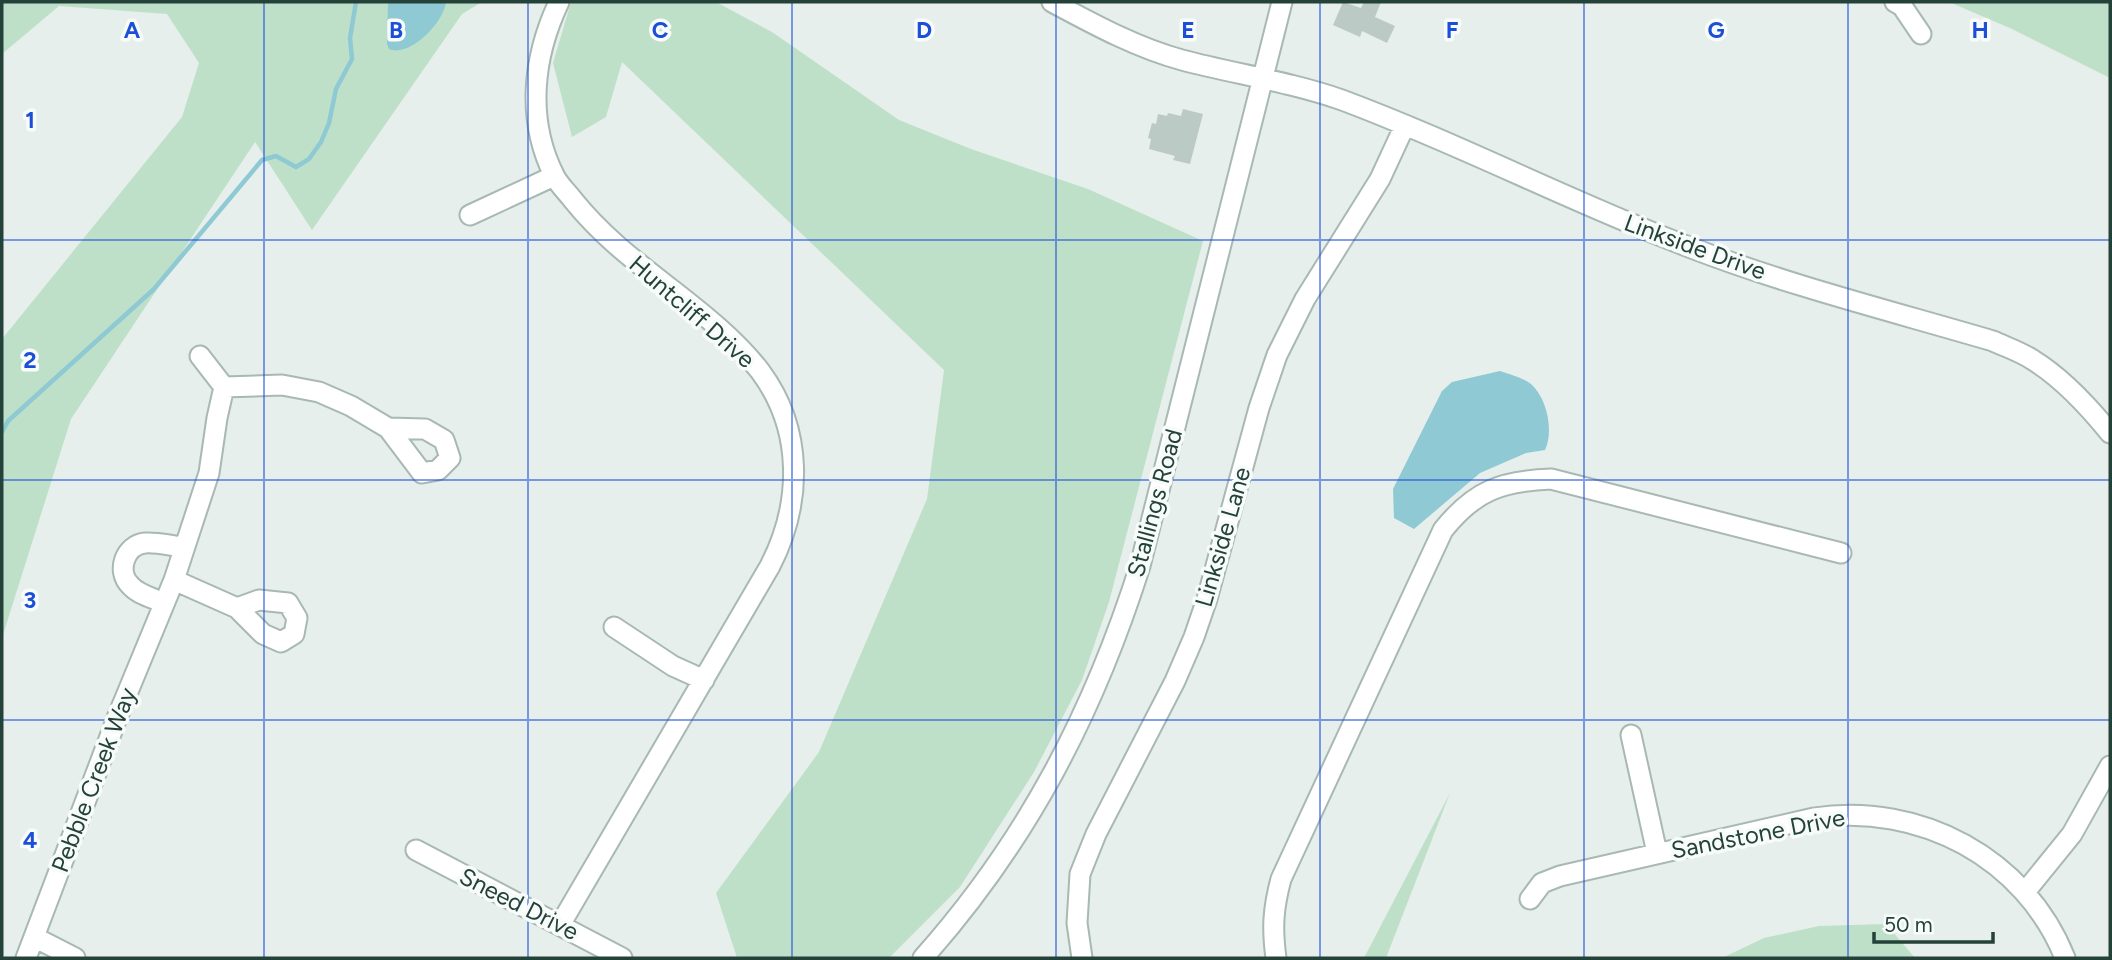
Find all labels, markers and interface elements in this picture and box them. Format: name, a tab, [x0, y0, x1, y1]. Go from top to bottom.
text: A	[124, 16, 141, 44]
text: B	[389, 16, 403, 44]
text: C	[652, 16, 669, 44]
text: D	[916, 16, 932, 44]
text: E	[1181, 16, 1195, 44]
text: F	[1446, 16, 1459, 44]
text: G	[1707, 16, 1725, 44]
text: H	[1971, 16, 1989, 44]
text: 1	[25, 106, 35, 134]
street label: Linkside Drive	[1620, 208, 1770, 286]
street label: Huntcliff Drive	[624, 249, 761, 374]
text: 2	[23, 346, 37, 374]
street label: Stallings Road	[1121, 426, 1188, 580]
street label: Linkside Lane	[1189, 464, 1256, 610]
text: 3	[24, 586, 36, 614]
street label: Pebble Creek Way	[45, 683, 142, 876]
street label: Sandstone Drive	[1669, 802, 1847, 865]
text: 4	[23, 826, 37, 854]
street label: Sneed Drive	[455, 861, 584, 946]
scale bar	[1874, 900, 1993, 944]
text: 50 m	[1884, 912, 1933, 937]

